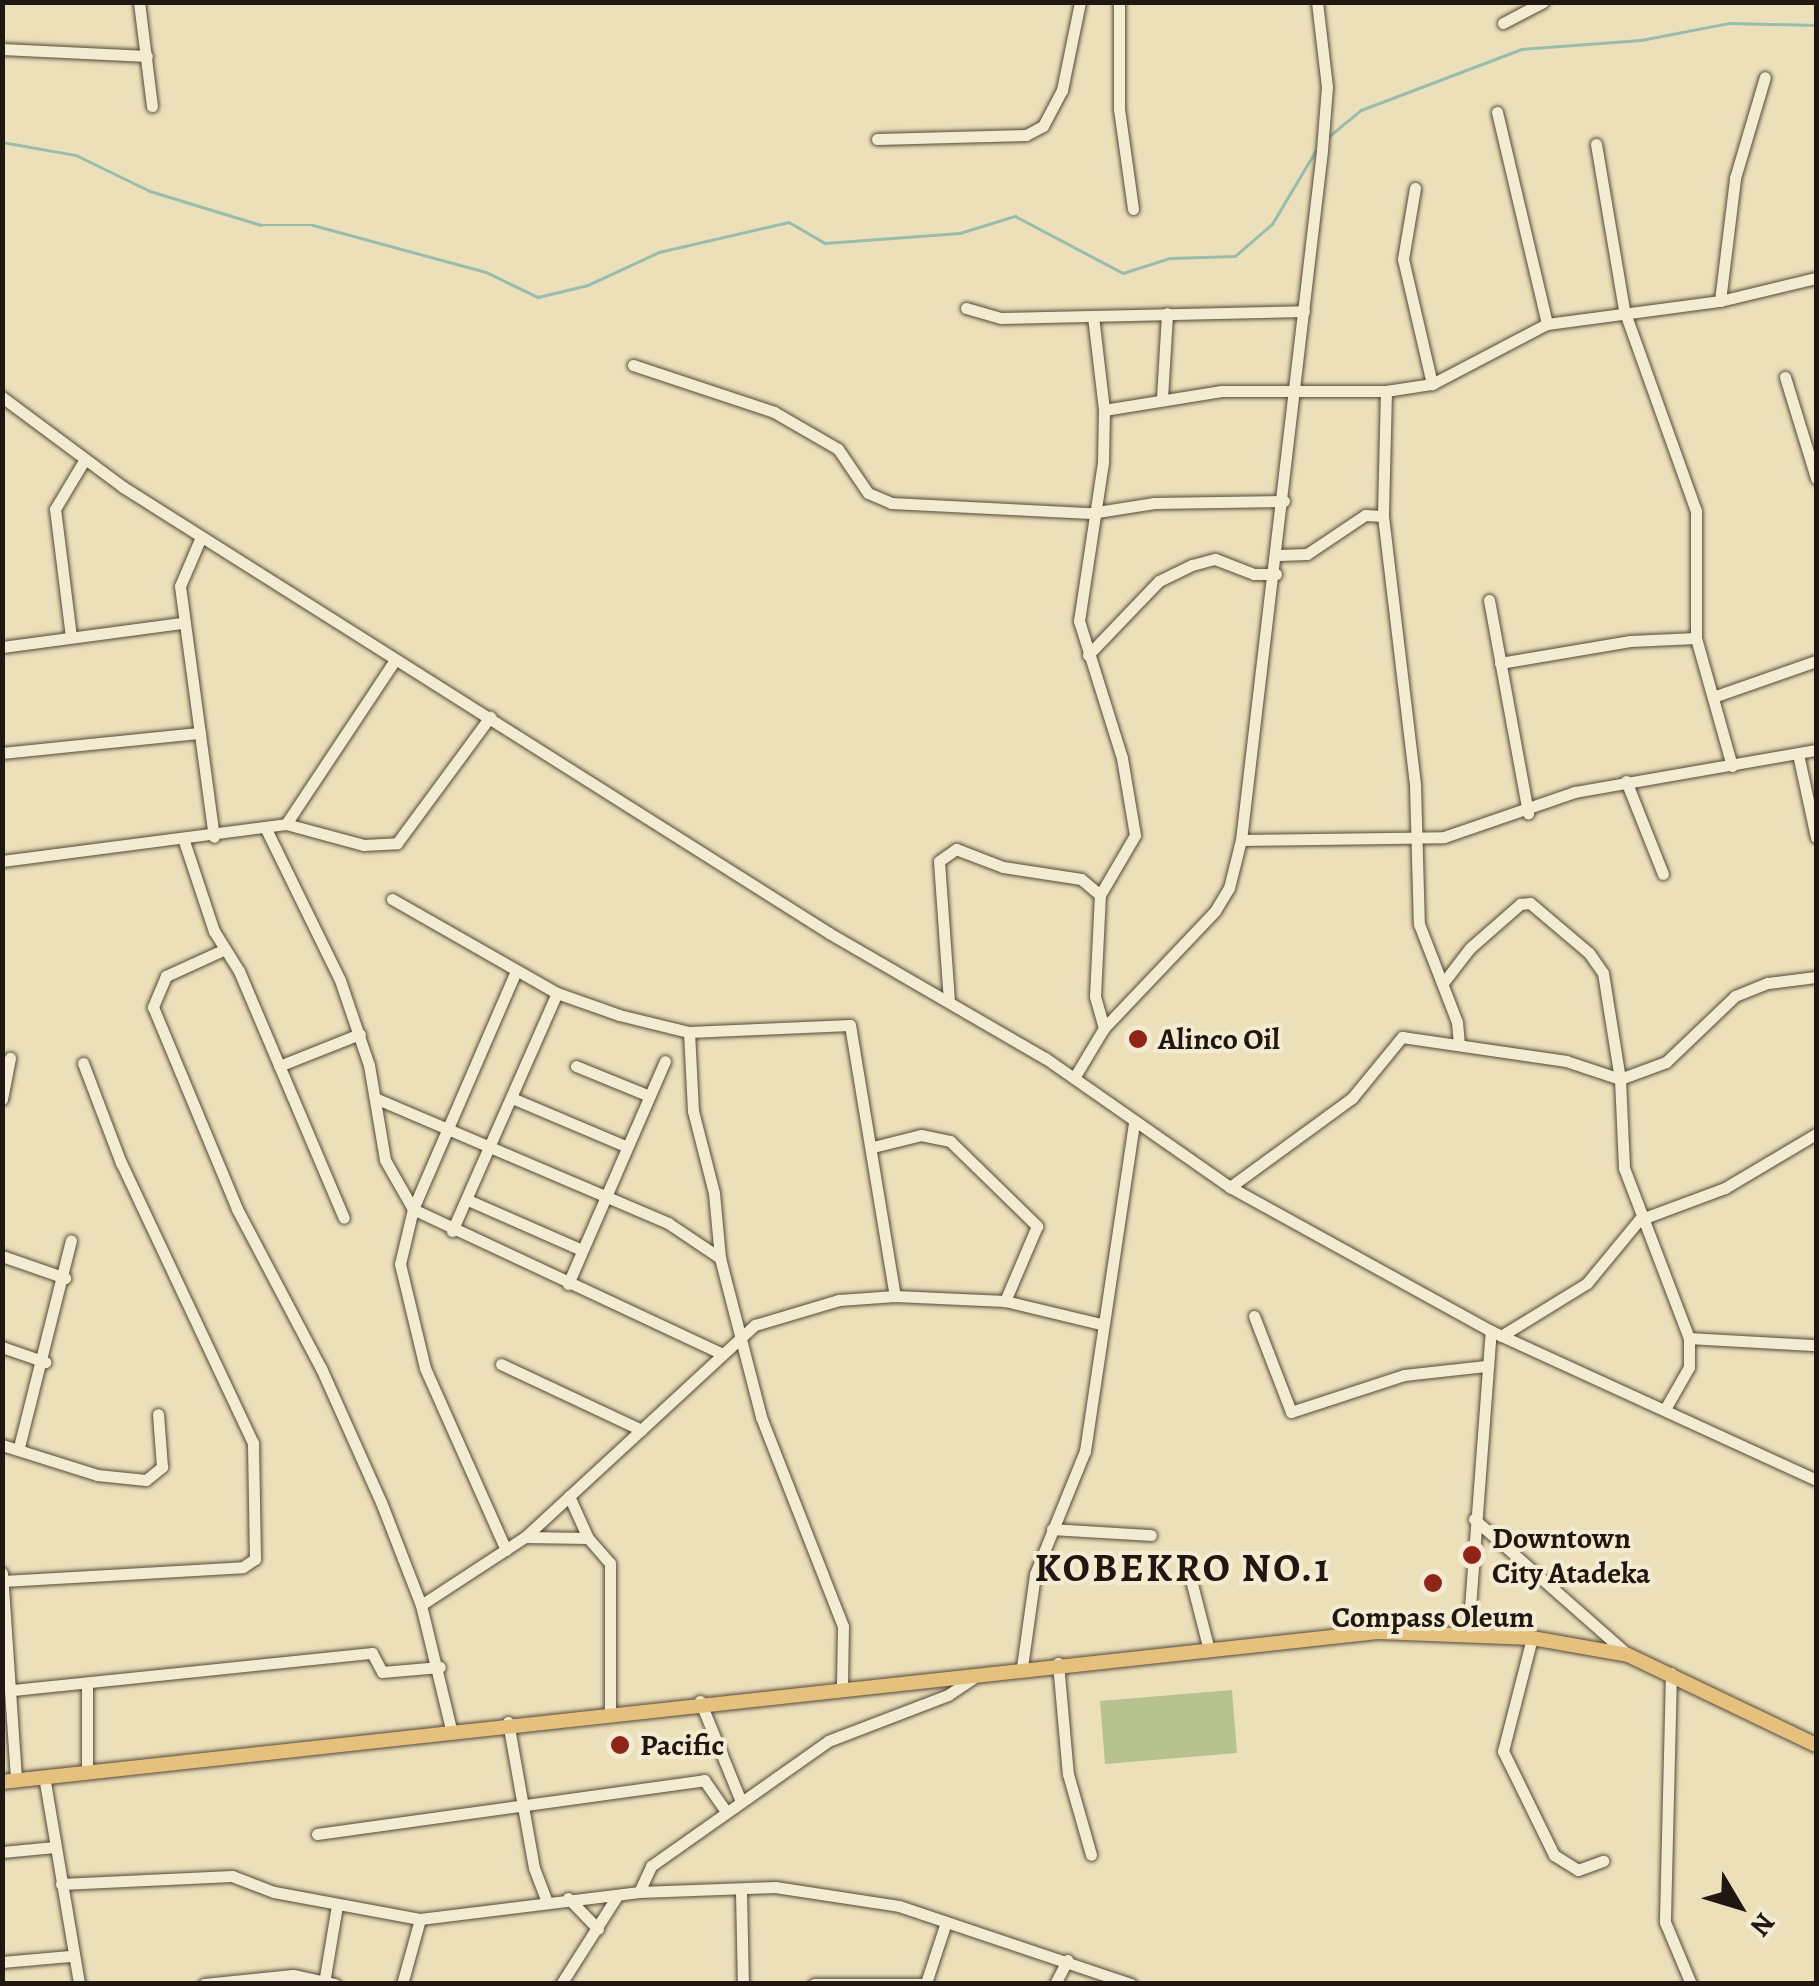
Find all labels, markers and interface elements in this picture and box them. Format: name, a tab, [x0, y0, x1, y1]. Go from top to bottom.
place label: Alinco Oil	[1158, 1021, 1280, 1057]
marker: Alinco Oil	[1127, 1028, 1149, 1050]
place label: Downtown City Atadeka	[1492, 1520, 1650, 1590]
district label: KOBEKRO NO.1	[1035, 1544, 1331, 1592]
marker: Downtown City Atadeka	[1461, 1544, 1483, 1566]
marker: Compass Oleum	[1422, 1572, 1444, 1594]
place label: Compass Oleum	[1332, 1599, 1534, 1635]
place label: Pacific	[640, 1727, 724, 1763]
marker: Pacific	[609, 1734, 631, 1756]
north arrow	[1689, 1856, 1789, 1956]
text: N	[1741, 1905, 1784, 1944]

